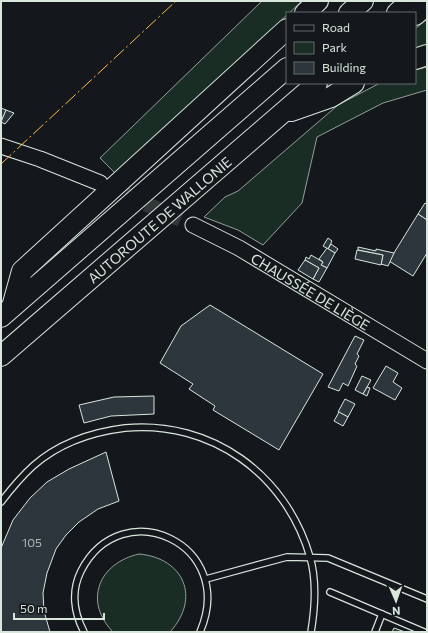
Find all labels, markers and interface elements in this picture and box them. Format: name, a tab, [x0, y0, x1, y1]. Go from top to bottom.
legend	[286, 12, 416, 84]
text: Road	[322, 20, 350, 34]
text: Park	[322, 40, 348, 54]
text: Building	[322, 60, 366, 74]
street label: AUTOROUTE DE WALLONIE	[84, 153, 235, 286]
street label: CHAUSSÉE DE LIÈGE	[248, 249, 373, 333]
house number: 105	[22, 535, 42, 549]
north arrow	[376, 581, 416, 621]
scale bar	[14, 595, 104, 621]
text: 50 m	[20, 601, 48, 615]
text: N	[392, 605, 401, 618]

